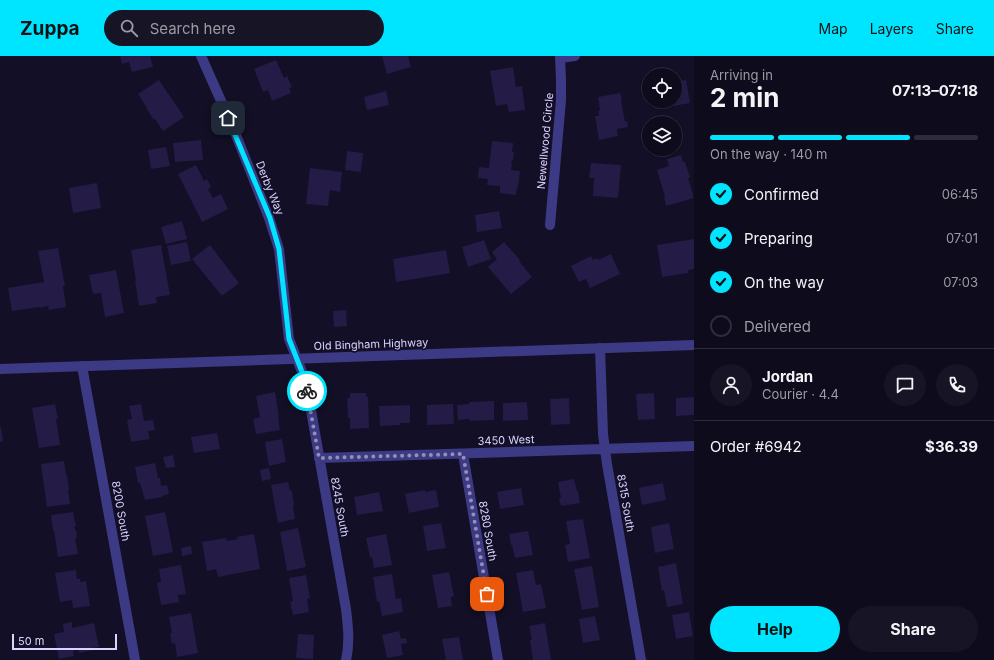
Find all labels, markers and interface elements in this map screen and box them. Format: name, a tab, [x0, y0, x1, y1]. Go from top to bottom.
search box	[104, 10, 384, 46]
text: Zuppa	[20, 17, 80, 40]
icon: search	[118, 17, 140, 39]
text: Search here	[150, 19, 235, 38]
text: Map	[819, 20, 848, 37]
text: Layers	[870, 20, 914, 37]
text: Share	[936, 20, 974, 37]
text: Arriving in	[710, 67, 773, 83]
map controls	[642, 68, 682, 156]
button: locate	[642, 68, 682, 108]
text: 07:13–07:18	[892, 81, 978, 100]
text: 2 min	[710, 82, 780, 113]
street label: Newellwood Circle	[534, 92, 556, 190]
pin	[211, 101, 245, 135]
icon: home	[217, 107, 239, 129]
button: layers	[642, 116, 682, 156]
text: On the way · 140 m	[710, 146, 828, 162]
street label: Derby Way	[253, 159, 287, 217]
icon: check	[710, 183, 732, 205]
text: Confirmed	[744, 185, 819, 204]
text: 06:45	[942, 186, 978, 202]
icon: check	[710, 227, 732, 249]
text: Preparing	[744, 229, 813, 248]
text: 07:01	[946, 230, 978, 246]
icon: check	[710, 271, 732, 293]
text: On the way	[744, 273, 824, 292]
text: 07:03	[943, 274, 978, 290]
text: Delivered	[744, 317, 811, 336]
street label: Old Bingham Highway	[313, 335, 429, 353]
button: person	[710, 364, 752, 406]
button: chat	[884, 364, 926, 406]
button: phone	[936, 364, 978, 406]
text: Jordan	[762, 367, 813, 386]
courier	[287, 371, 327, 411]
icon: bike	[296, 380, 318, 402]
text: Courier · 4.4	[762, 386, 839, 402]
street label: 3450 West	[477, 432, 535, 448]
text: Order #6942	[710, 437, 802, 456]
text: $36.39	[925, 437, 978, 456]
street label: 8315 South	[614, 473, 638, 533]
street label: 8245 South	[328, 476, 352, 538]
street label: 8200 South	[109, 480, 133, 542]
street label: 8280 South	[476, 500, 500, 562]
pin	[470, 577, 504, 611]
icon: bag	[476, 583, 498, 605]
button: Help	[710, 606, 840, 652]
button: Share	[848, 606, 978, 652]
scale bar	[12, 632, 117, 651]
text: 50 m	[18, 634, 44, 648]

